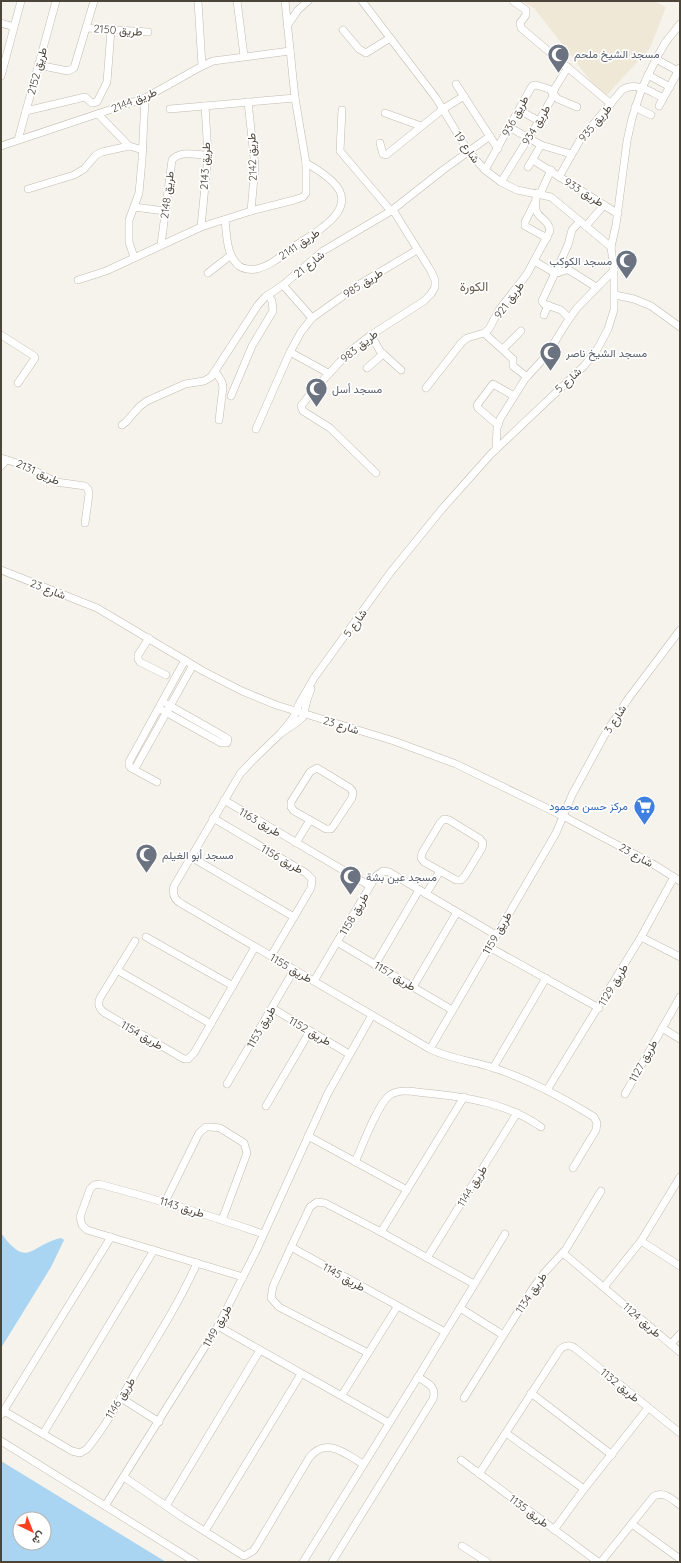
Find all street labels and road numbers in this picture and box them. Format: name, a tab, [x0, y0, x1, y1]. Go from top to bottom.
street label: طريق 2150	[93, 21, 143, 39]
street label: طريق 2152	[24, 46, 50, 96]
street label: طريق 2144	[109, 85, 159, 115]
street label: طريق 936	[498, 93, 532, 139]
street label: طريق 935	[575, 102, 615, 144]
street label: طريق 934	[519, 103, 553, 147]
street label: شارع 19	[450, 129, 483, 166]
street label: طريق 2142	[244, 133, 260, 181]
street label: طريق 2143	[197, 142, 213, 190]
street label: طريق 2148	[157, 170, 177, 220]
street label: طريق 933	[562, 174, 606, 210]
street label: طريق 2141	[276, 225, 322, 263]
street label: شارع 21	[291, 247, 328, 281]
street label: طريق 985	[340, 265, 386, 301]
street label: طريق 921	[491, 279, 527, 321]
street label: طريق 983	[337, 327, 381, 365]
street label: شارع 5	[552, 364, 585, 396]
street label: طريق 2131	[14, 456, 62, 488]
street label: شارع 23	[28, 576, 68, 603]
street label: شارع 5	[340, 606, 371, 640]
street label: شارع 3	[601, 702, 630, 736]
street label: شارع 23	[321, 713, 361, 738]
street label: طريق 1163	[237, 804, 283, 840]
street label: شارع 23	[616, 840, 656, 871]
street label: طريق 1156	[258, 841, 306, 877]
street label: طريق 1158	[336, 890, 372, 938]
street label: طريق 1159	[479, 909, 515, 957]
street label: طريق 1155	[267, 950, 315, 986]
street label: طريق 1157	[372, 958, 418, 994]
street label: طريق 1129	[595, 961, 631, 1009]
street label: طريق 1153	[243, 1003, 279, 1051]
street label: طريق 1152	[286, 1013, 334, 1049]
street label: طريق 1154	[118, 1017, 166, 1053]
street label: طريق 1127	[626, 1037, 660, 1085]
street label: طريق 1144	[454, 1163, 490, 1209]
street label: طريق 1143	[158, 1194, 206, 1220]
street label: طريق 1145	[320, 1260, 368, 1294]
street label: طريق 1134	[512, 1270, 550, 1316]
street label: طريق 1124	[620, 1300, 664, 1340]
street label: طريق 1149	[199, 1303, 235, 1349]
street label: طريق 1132	[598, 1365, 642, 1405]
street label: طريق 1146	[102, 1375, 138, 1421]
street label: طريق 1135	[506, 1491, 552, 1531]

